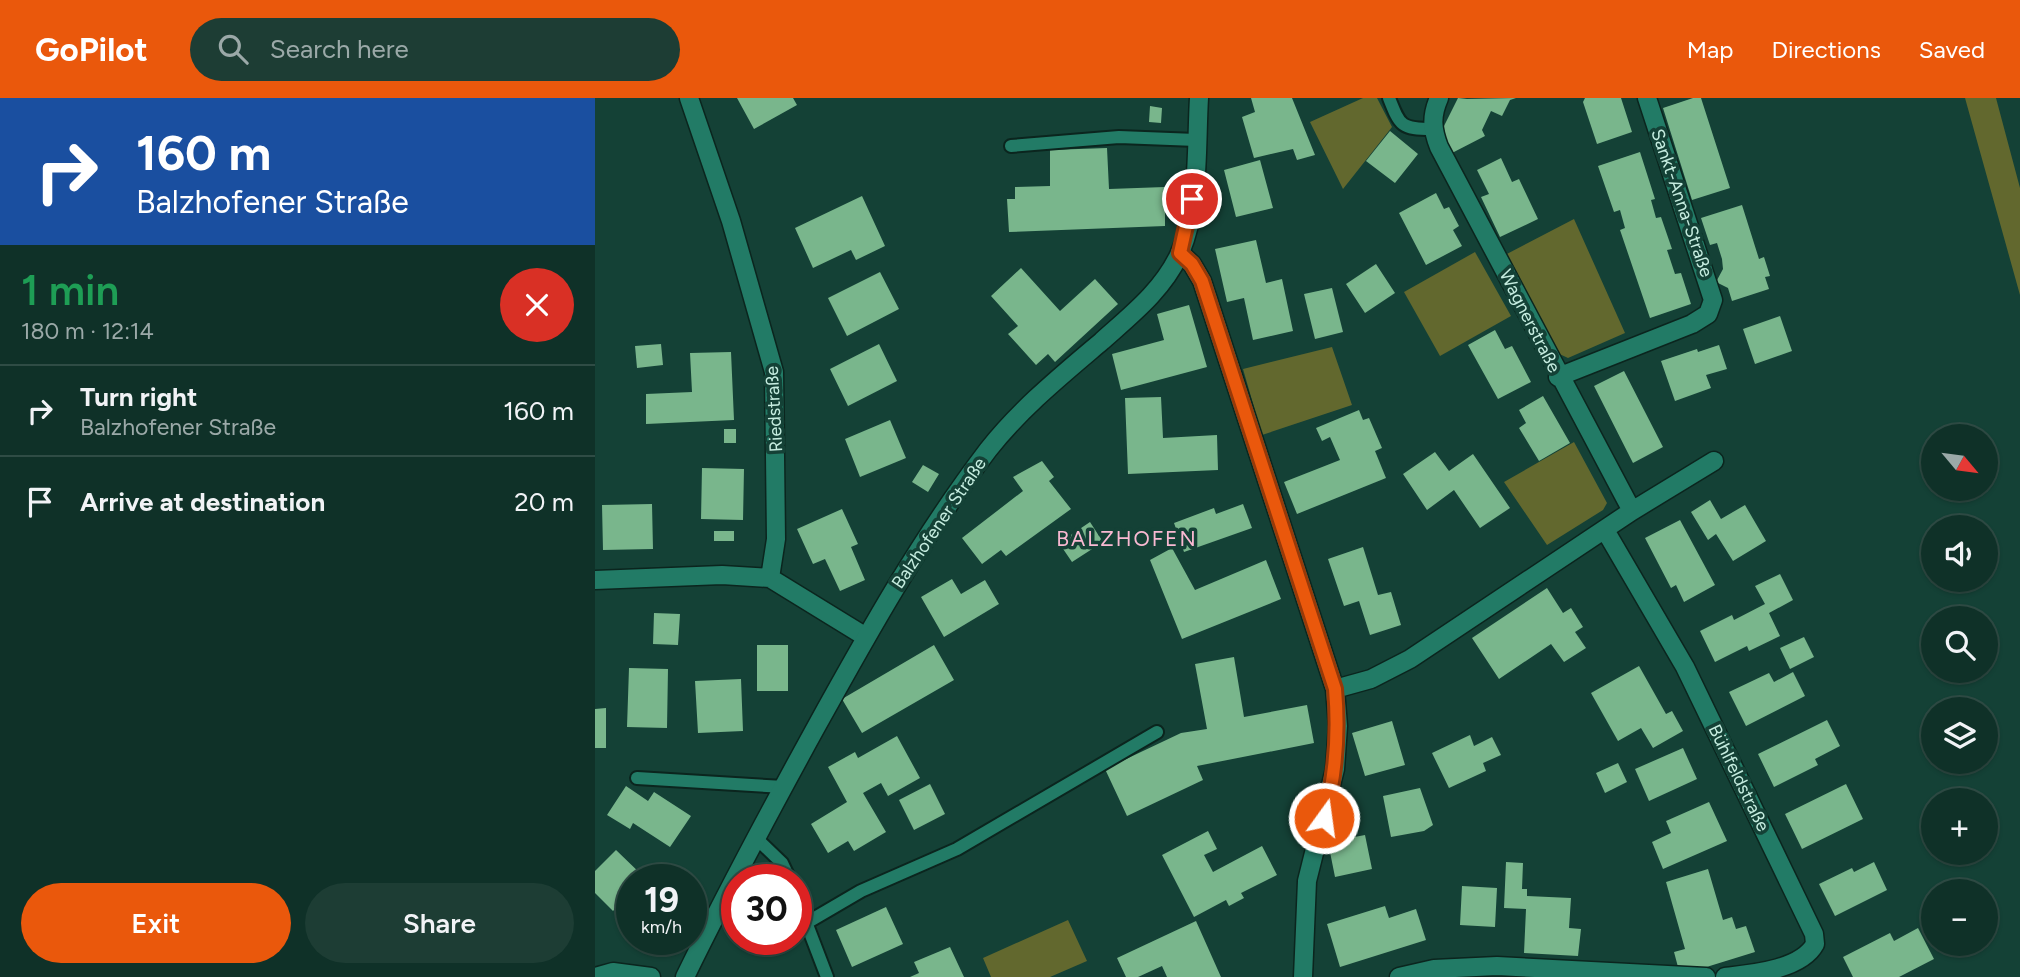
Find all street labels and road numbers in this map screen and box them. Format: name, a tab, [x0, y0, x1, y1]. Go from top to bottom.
street label: Sankt-Anna-Straße	[1646, 126, 1718, 280]
street label: Wagnerstraße	[1495, 266, 1565, 376]
street label: Riedstraße	[761, 365, 787, 453]
street label: Balzhofener Straße	[887, 453, 991, 593]
street label: Bühlfeldstraße	[1704, 721, 1774, 835]

